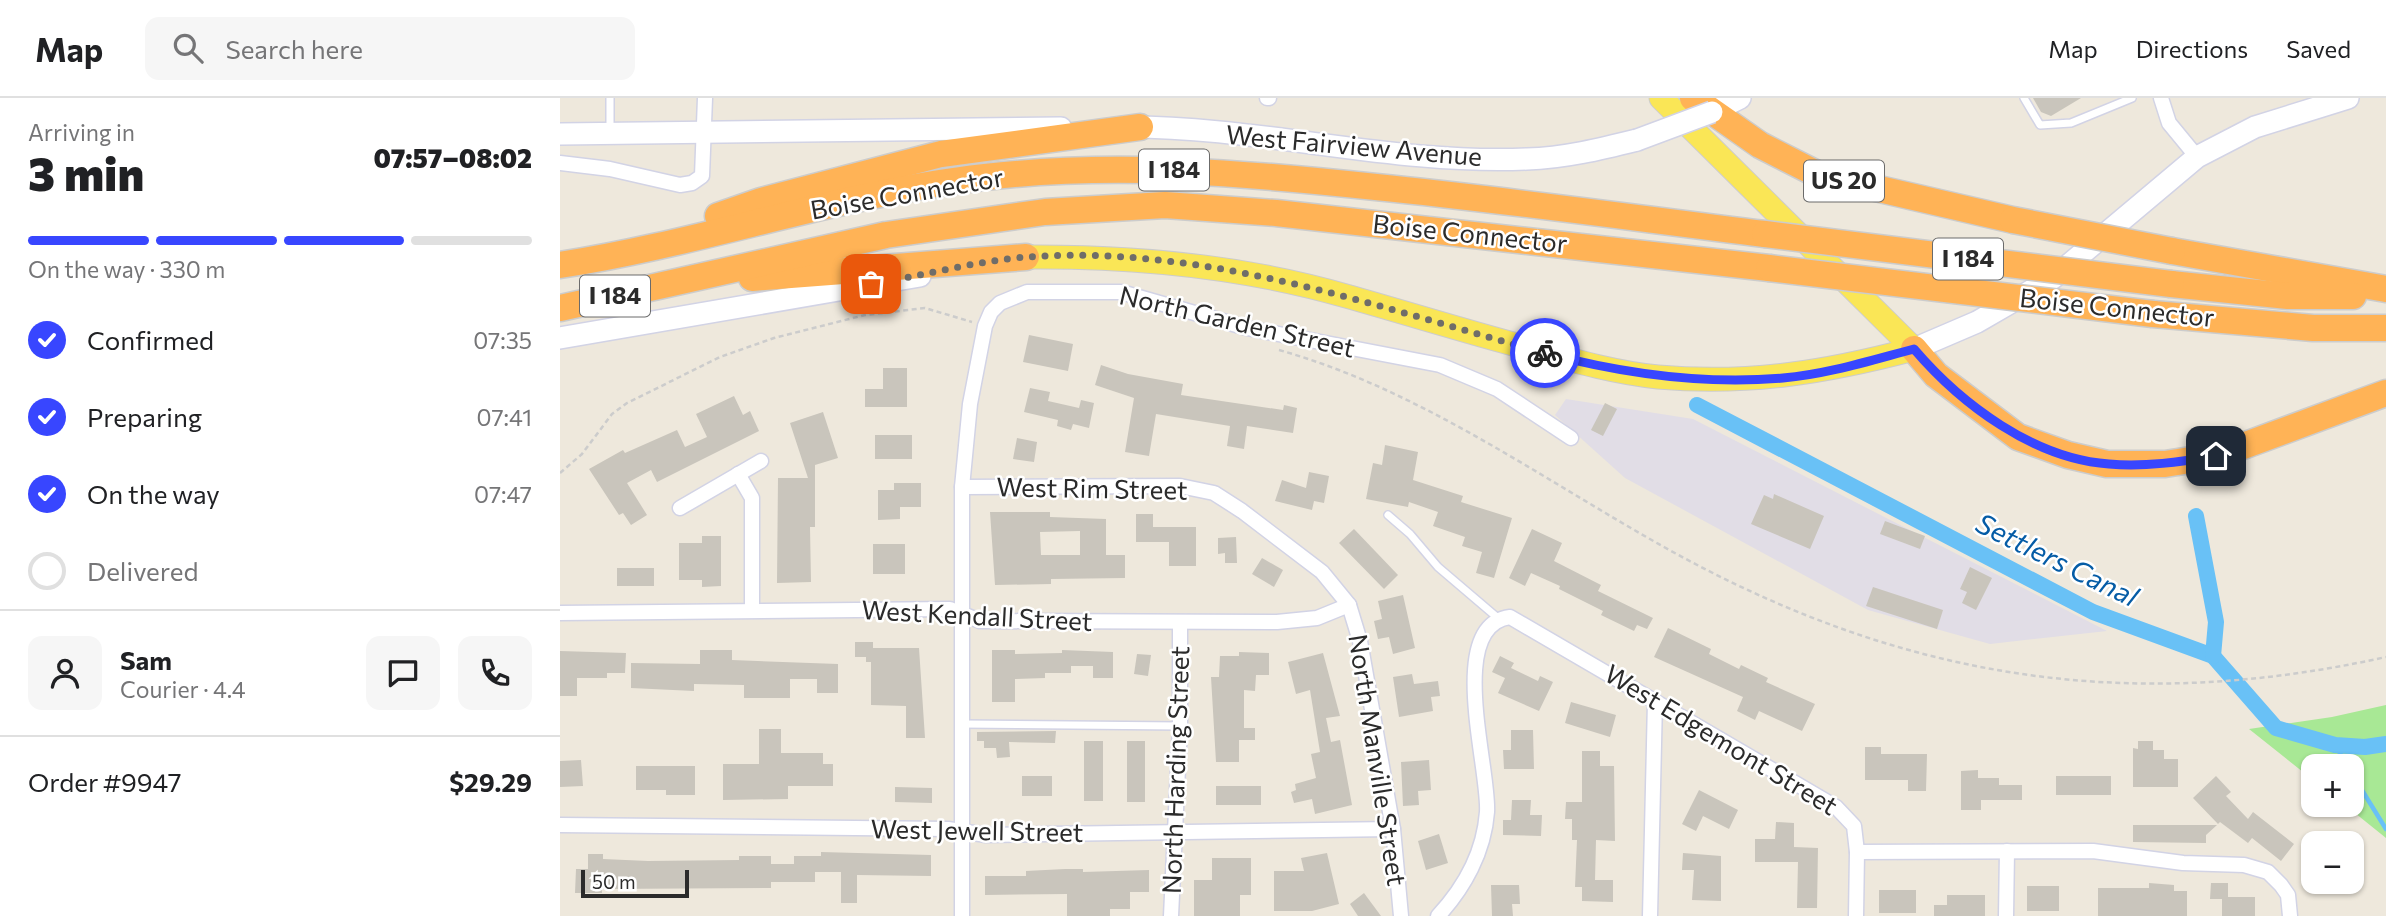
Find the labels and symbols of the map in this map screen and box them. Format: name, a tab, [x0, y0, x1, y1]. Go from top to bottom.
street label: West Fairview Avenue	[1225, 118, 1483, 171]
road number: I 184	[1139, 150, 1209, 190]
street label: Boise Connector	[808, 160, 1006, 225]
road number: US 20	[1804, 160, 1884, 202]
street label: Boise Connector	[1371, 207, 1569, 258]
road number: I 184	[1933, 238, 2003, 280]
pin	[841, 254, 901, 314]
road number: I 184	[580, 276, 650, 316]
street label: North Garden Street	[1117, 278, 1358, 363]
street label: Boise Connector	[2018, 281, 2216, 332]
courier	[1510, 318, 1580, 388]
pin	[2186, 426, 2246, 486]
street label: West Rim Street	[996, 470, 1188, 505]
water label: Settlers Canal	[1971, 505, 2145, 613]
street label: West Kendall Street	[861, 593, 1093, 636]
street label: North Manville Street	[1343, 632, 1414, 888]
street label: North Harding Street	[1155, 645, 1194, 895]
street label: West Edgemont Street	[1600, 657, 1844, 821]
street label: West Jewell Street	[871, 812, 1084, 847]
scale bar	[581, 867, 690, 899]

